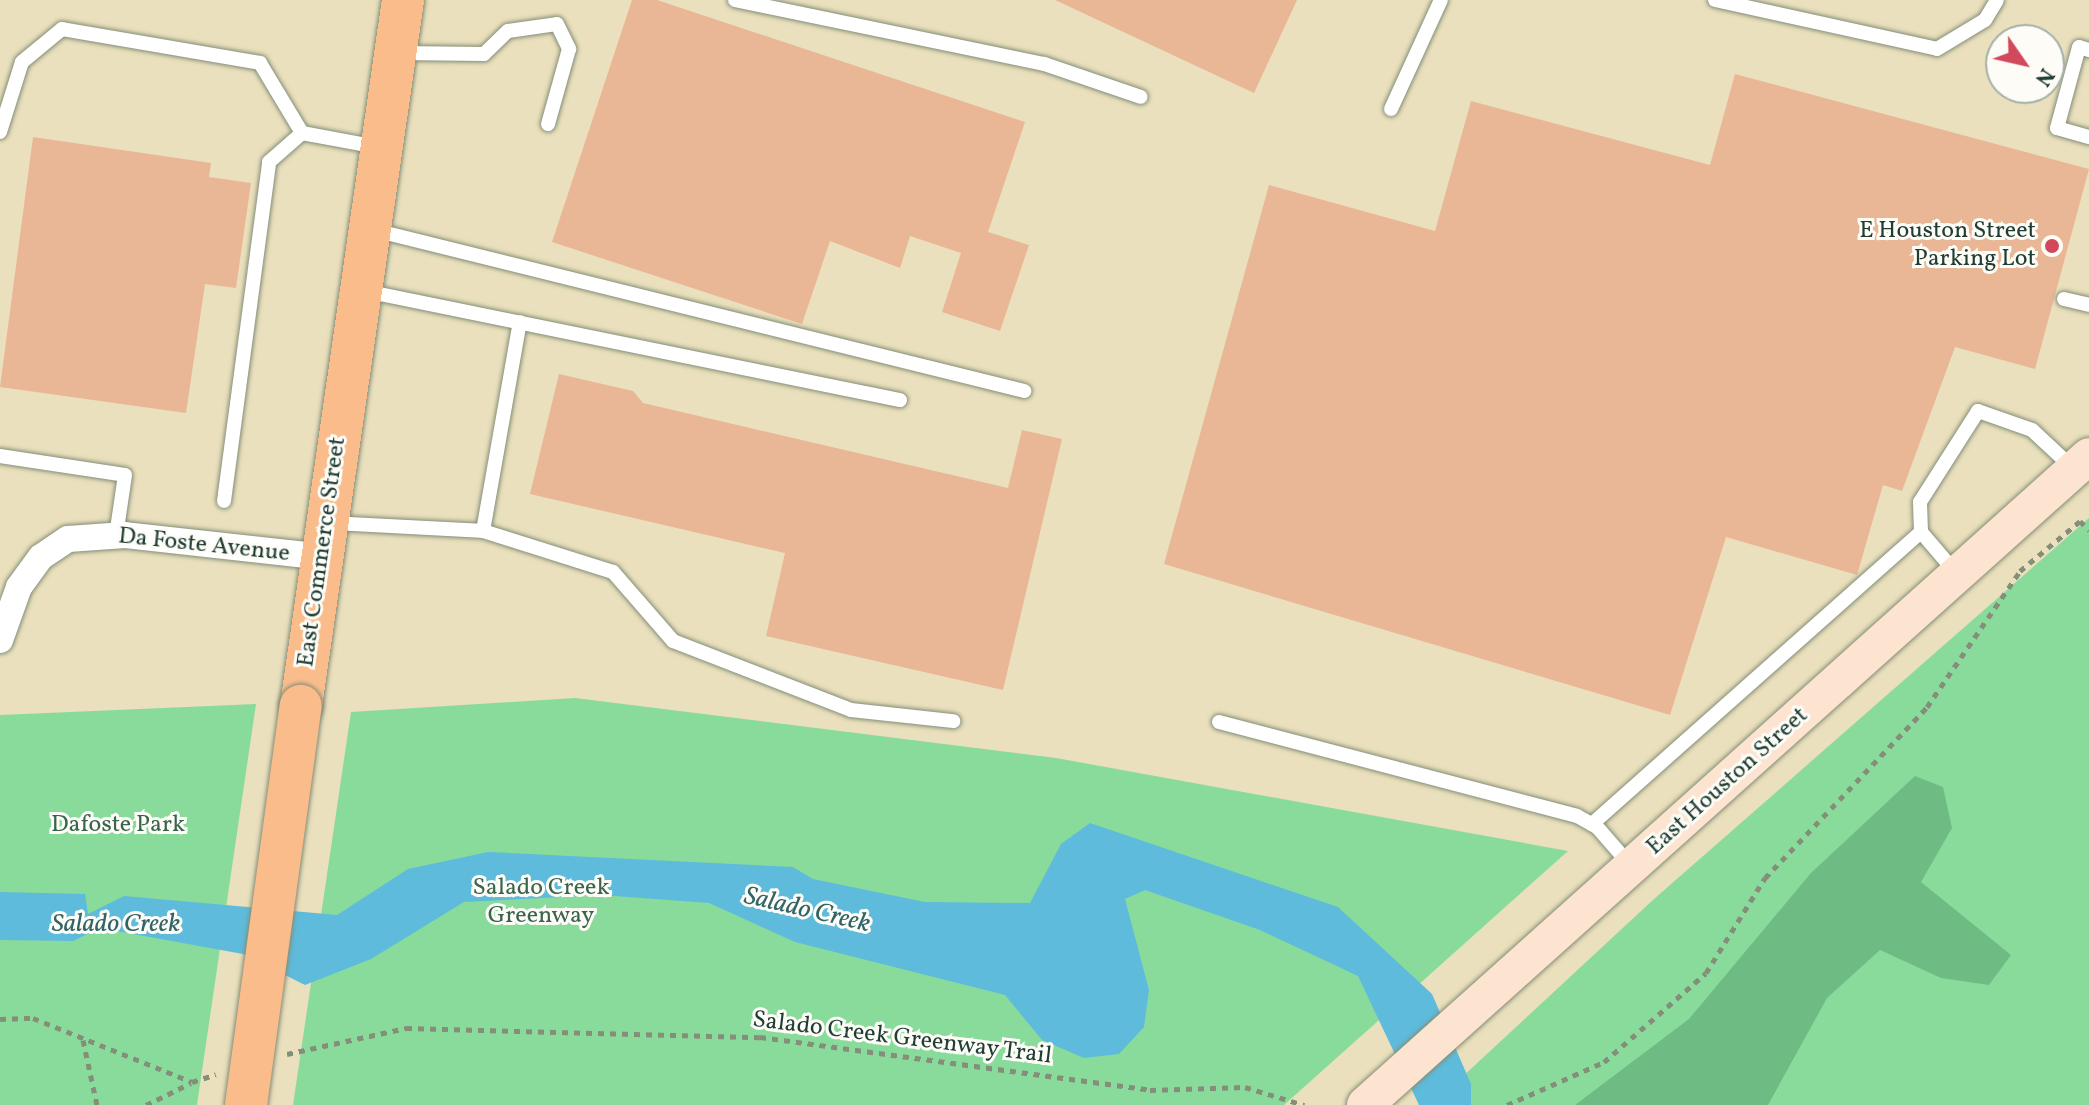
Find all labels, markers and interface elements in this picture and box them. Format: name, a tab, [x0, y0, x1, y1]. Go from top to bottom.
north arrow	[1985, 24, 2065, 104]
text: N	[2026, 61, 2061, 92]
place label: E Houston Street Parking Lot	[1859, 218, 2036, 274]
marker: E Houston Street Parking Lot	[2043, 237, 2061, 255]
street label: East Commerce Street	[293, 435, 353, 669]
street label: Da Foste Avenue	[117, 523, 291, 569]
street label: East Houston Street	[1641, 702, 1815, 862]
park label: Dafoste Park	[51, 812, 185, 840]
park label: Salado Creek Greenway	[473, 875, 609, 931]
water label: Salado Creek	[741, 881, 873, 941]
water label: Salado Creek	[52, 909, 180, 941]
street label: Salado Creek Greenway Trail	[750, 1006, 1054, 1072]

